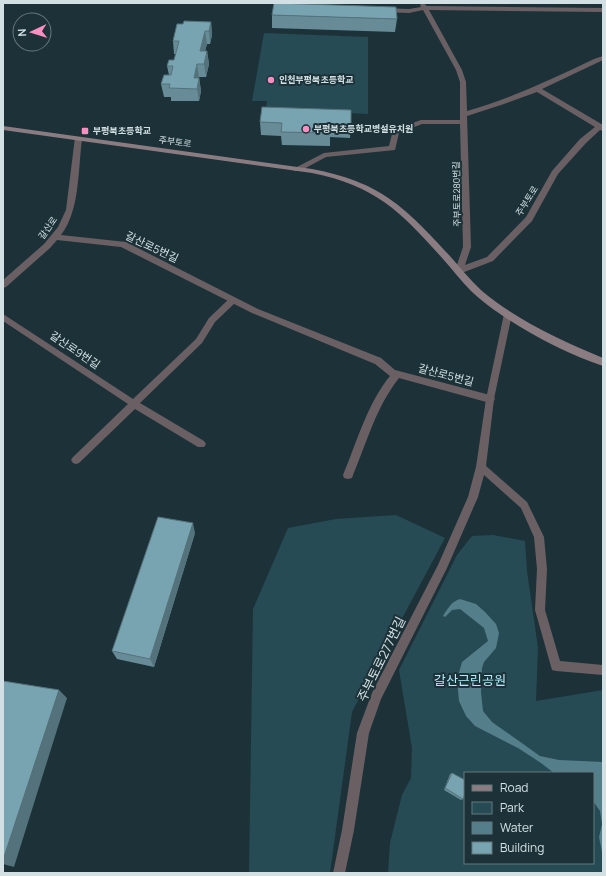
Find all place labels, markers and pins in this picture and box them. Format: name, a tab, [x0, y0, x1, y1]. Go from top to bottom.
place label: 인천부평북초등학교	[279, 73, 354, 86]
marker: 인천부평북초등학교	[266, 75, 276, 85]
place label: 부평북초등학교병설유치원	[314, 122, 413, 135]
place label: 부평북초등학교	[93, 124, 151, 137]
marker: 부평북초등학교병설유치원	[301, 124, 311, 134]
marker: 부평북초등학교	[80, 126, 90, 136]

